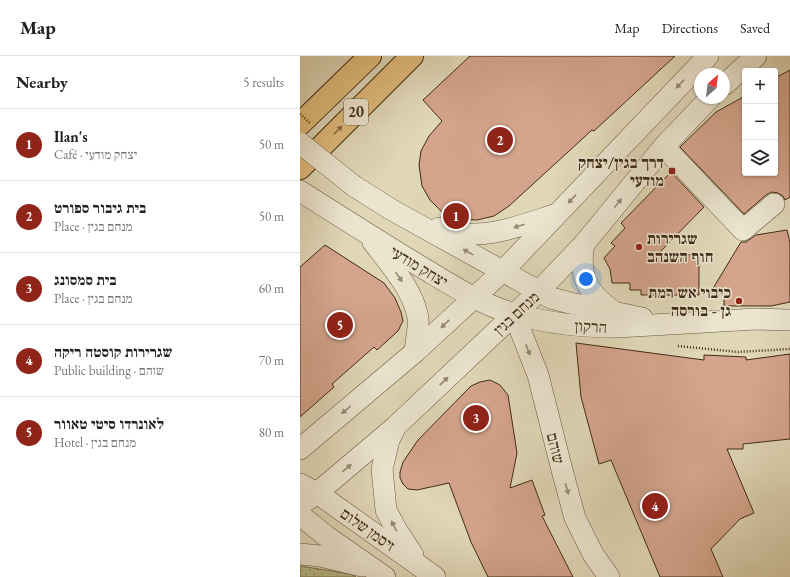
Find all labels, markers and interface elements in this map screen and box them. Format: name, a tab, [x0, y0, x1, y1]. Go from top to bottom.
text: Map	[20, 15, 56, 40]
text: Map	[614, 19, 640, 37]
text: Directions	[662, 19, 718, 37]
text: Saved	[740, 19, 770, 37]
north arrow	[694, 68, 730, 104]
map controls	[742, 68, 778, 176]
button: +	[742, 68, 778, 104]
text: Nearby	[16, 71, 68, 93]
text: 5 results	[243, 74, 284, 91]
one-way arrow	[675, 79, 685, 89]
road number: 20	[344, 99, 368, 125]
button: −	[742, 104, 778, 140]
pin: 2	[487, 125, 513, 155]
one-way arrow	[333, 126, 343, 135]
text: Ilan's	[54, 127, 88, 146]
text: 1	[26, 136, 32, 153]
text: 50 m	[259, 136, 284, 153]
button: layers	[742, 140, 778, 176]
text: Café · יצחק מודעי	[54, 146, 137, 163]
place label: דרך בגין/יצחק מודעי	[578, 152, 664, 191]
marker: דרך בגין/יצחק מודעי	[667, 166, 677, 176]
one-way arrow	[567, 193, 576, 204]
one-way arrow	[614, 197, 623, 208]
text: בית גיבור ספורט	[54, 198, 146, 217]
pin: 1	[443, 201, 469, 231]
text: 2	[26, 208, 32, 225]
text: 50 m	[259, 208, 284, 225]
text: Place · מנחם בגין	[54, 218, 133, 235]
one-way arrow	[513, 223, 525, 229]
place label: שגרירות חוף השנהב	[647, 228, 713, 267]
street label: יצחק מודעי	[386, 241, 452, 292]
marker: שגרירות חוף השנהב	[634, 242, 644, 252]
one-way arrow	[462, 249, 474, 255]
your location	[576, 269, 596, 289]
text: בית סמסונג	[54, 270, 117, 289]
one-way arrow	[395, 272, 403, 283]
text: 3	[26, 280, 32, 297]
text: 60 m	[259, 280, 284, 297]
place label: כיבוי אש רמת גן - בורסה	[648, 282, 731, 321]
street label: מנחם בגין	[489, 287, 544, 340]
text: Place · מנחם בגין	[54, 290, 133, 307]
marker: כיבוי אש רמת גן - בורסה	[734, 296, 744, 306]
pin: 5	[327, 310, 353, 340]
street label: הרקון	[574, 315, 608, 338]
one-way arrow	[439, 320, 450, 329]
text: שגרירות קוסטה ריקה	[54, 342, 172, 361]
one-way arrow	[525, 345, 531, 356]
text: 4	[26, 352, 32, 369]
text: 70 m	[259, 352, 284, 369]
text: Public building · שוהם	[54, 362, 164, 379]
one-way arrow	[439, 376, 449, 386]
pin: 3	[463, 403, 489, 433]
one-way arrow	[341, 405, 352, 414]
text: לאונרדו סיטי טאוור	[54, 414, 164, 433]
text: 5	[26, 424, 32, 441]
text: 80 m	[259, 424, 284, 441]
street label: שוהם	[542, 430, 570, 466]
text: Hotel · מנחם בגין	[54, 434, 136, 451]
one-way arrow	[342, 463, 353, 472]
one-way arrow	[564, 483, 570, 495]
pin: 4	[642, 491, 668, 521]
street label: זיסמן שלום	[336, 503, 399, 556]
one-way arrow	[391, 520, 398, 532]

